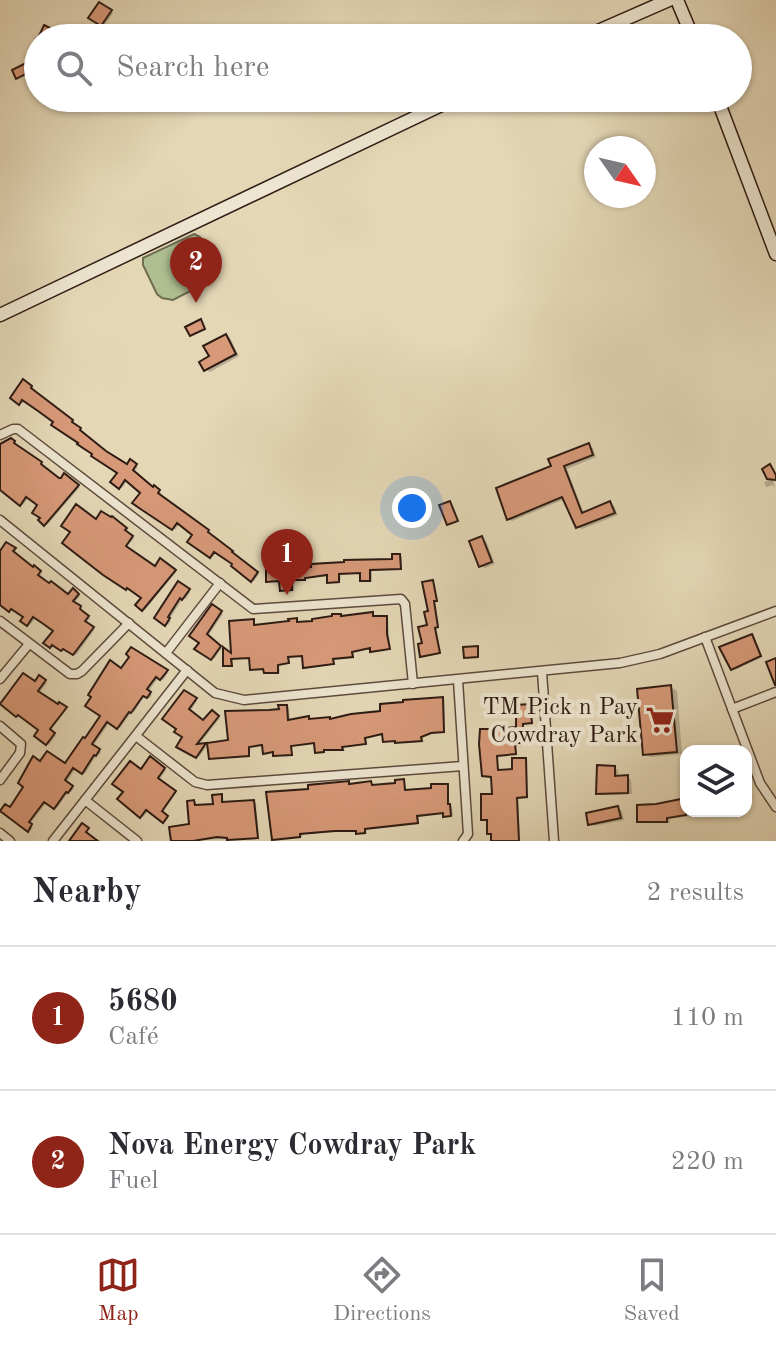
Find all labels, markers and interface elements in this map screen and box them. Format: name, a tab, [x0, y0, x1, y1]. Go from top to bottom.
search box	[24, 24, 752, 112]
icon: search	[52, 46, 96, 90]
text: Search here	[116, 53, 270, 83]
north arrow	[584, 136, 656, 208]
pin: 2	[170, 237, 222, 303]
your location	[392, 488, 432, 528]
pin: 1	[261, 529, 313, 595]
place label: TM Pick n Pay Cowdray Park	[482, 696, 638, 748]
supermarket icon: TM Pick n Pay Cowdray Park	[645, 705, 675, 735]
map controls	[680, 745, 752, 817]
button: layers	[680, 745, 752, 817]
text: Nearby	[32, 876, 142, 910]
text: 2 results	[646, 880, 744, 906]
text: 5680	[108, 987, 178, 1017]
text: 1	[50, 1005, 66, 1031]
text: 110 m	[671, 1005, 744, 1031]
text: Café	[108, 1024, 159, 1050]
text: Nova Energy Cowdray Park	[108, 1131, 476, 1161]
text: 2	[50, 1149, 66, 1175]
text: 220 m	[671, 1149, 744, 1175]
text: Fuel	[108, 1168, 158, 1194]
tab: Map	[96, 1253, 140, 1328]
tab: Directions	[333, 1253, 431, 1328]
tab: Saved	[624, 1253, 680, 1328]

